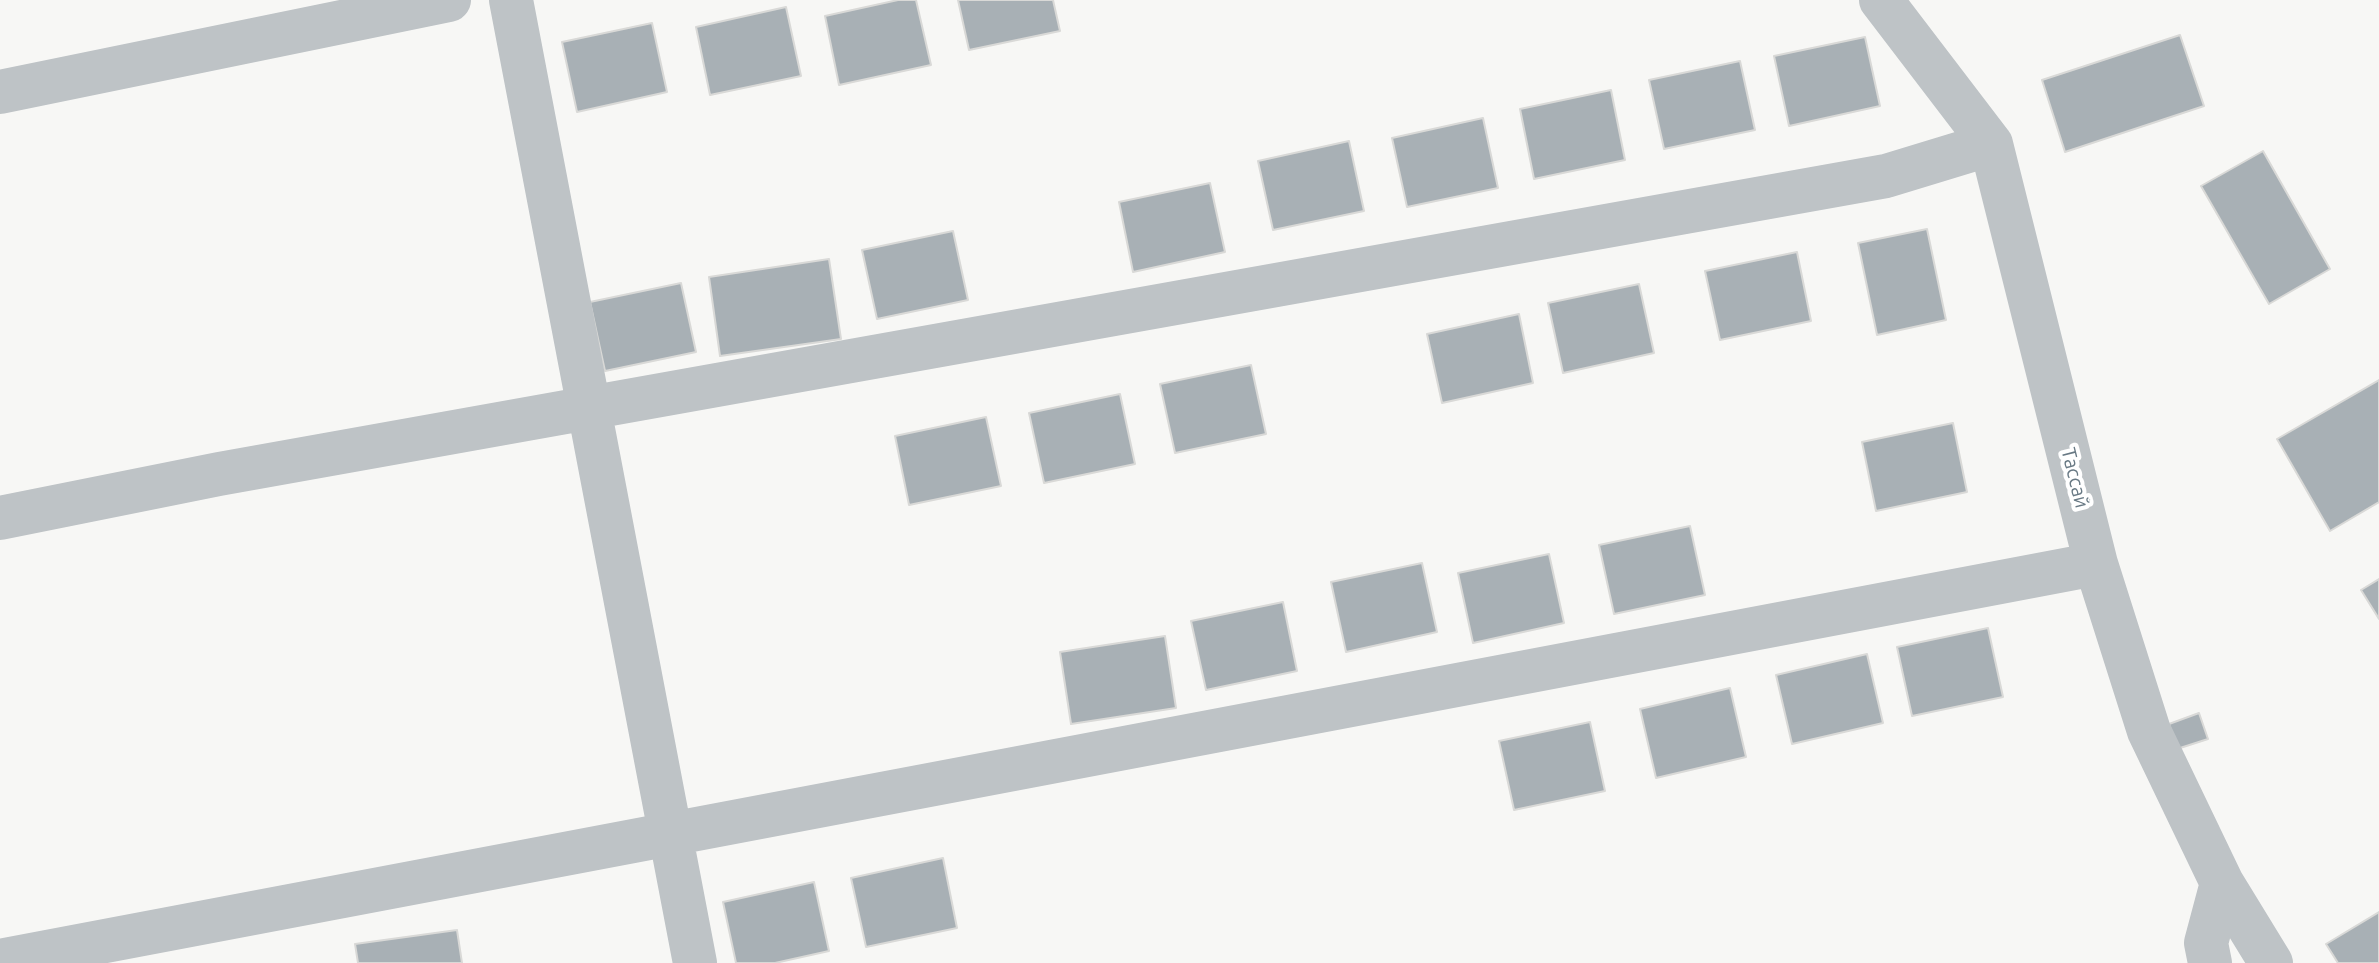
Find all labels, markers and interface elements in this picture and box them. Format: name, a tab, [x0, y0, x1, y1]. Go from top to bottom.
street label: Тассай	[2056, 445, 2094, 511]

